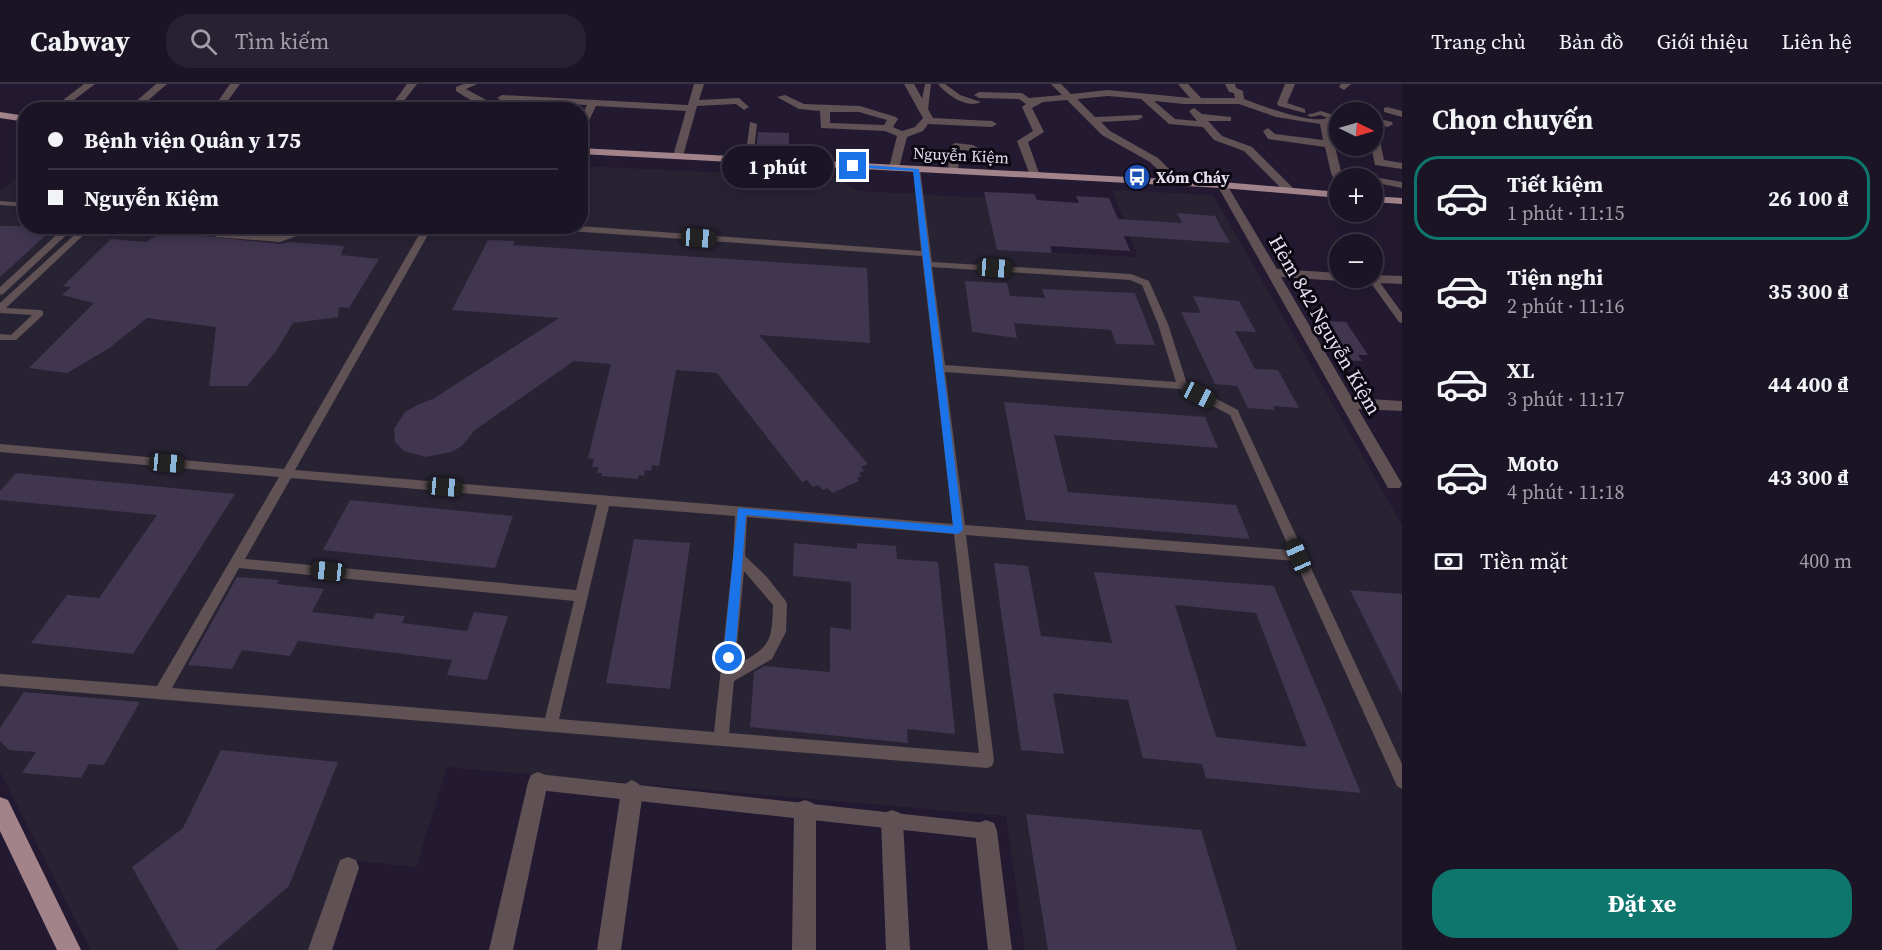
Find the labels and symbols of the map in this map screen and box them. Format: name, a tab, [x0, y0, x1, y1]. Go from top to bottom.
north arrow	[1329, 102, 1383, 156]
street label: Nguyễn Kiệm	[912, 141, 1010, 169]
callout: 1 phút	[721, 145, 832, 187]
route end	[839, 152, 866, 179]
bus stop icon: Xóm Cháy	[1122, 162, 1152, 192]
place label: Xóm Cháy	[1156, 166, 1230, 188]
car	[680, 228, 718, 248]
street label: Hẻm 842 Nguyễn Kiệm	[1262, 230, 1388, 420]
car	[976, 258, 1014, 278]
car	[1179, 379, 1219, 411]
car	[148, 452, 186, 474]
car	[426, 476, 464, 498]
car	[1282, 536, 1314, 576]
car	[309, 560, 347, 582]
route start	[715, 644, 742, 671]

